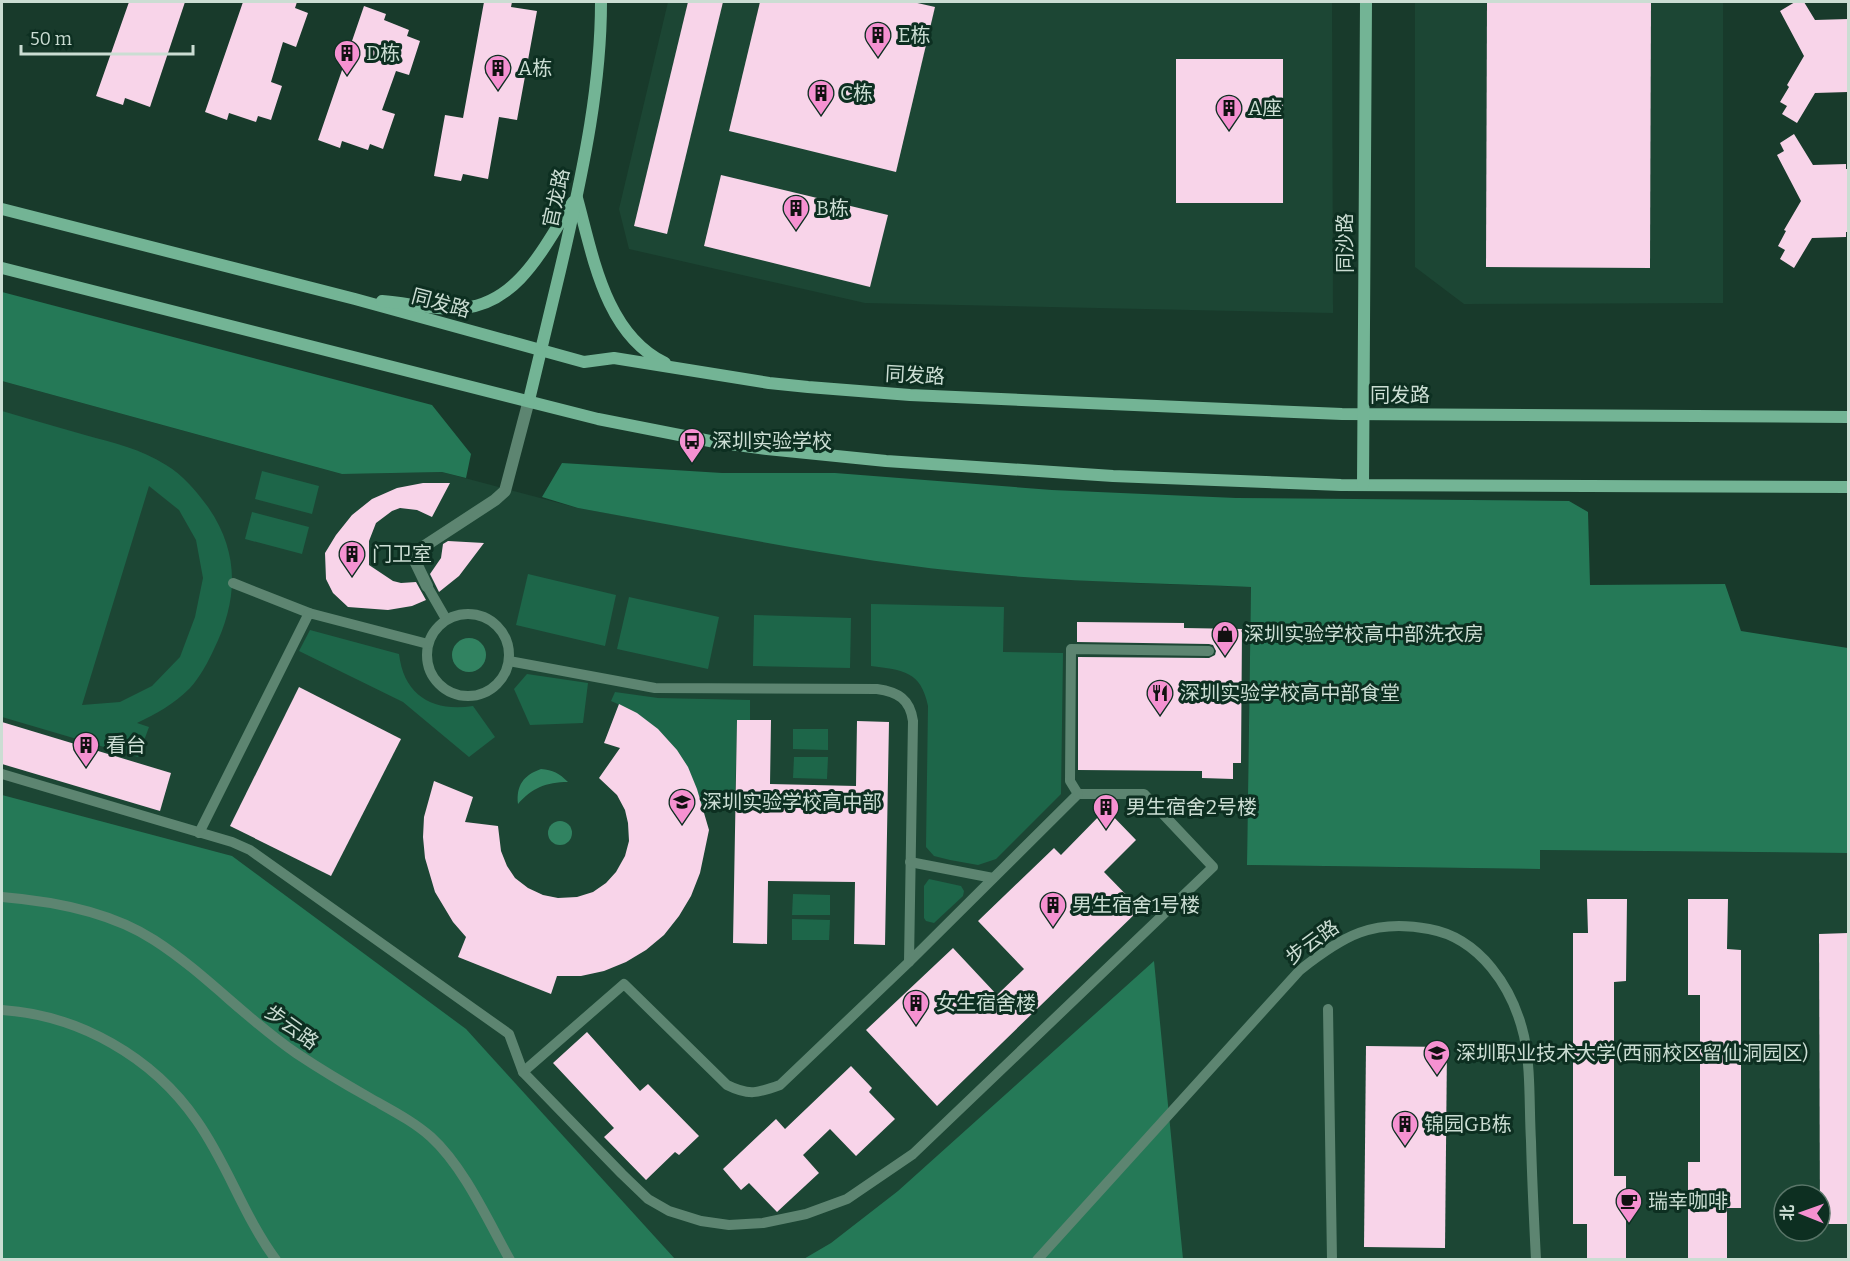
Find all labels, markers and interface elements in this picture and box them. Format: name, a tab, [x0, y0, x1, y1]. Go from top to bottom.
scale bar	[21, 18, 194, 56]
building icon: E栋	[863, 20, 893, 58]
place label: E栋	[898, 23, 930, 47]
text: 50 m	[30, 28, 72, 50]
building icon: D栋	[332, 38, 362, 76]
place label: D栋	[366, 41, 400, 65]
building icon: A栋	[483, 53, 513, 91]
place label: A栋	[518, 56, 552, 80]
building icon: C栋	[806, 78, 836, 116]
place label: C栋	[840, 81, 873, 105]
building icon: A座	[1214, 93, 1244, 131]
place label: A座	[1248, 96, 1282, 120]
street label: 官龙路	[538, 166, 574, 230]
building icon: B栋	[781, 193, 811, 231]
place label: B栋	[816, 196, 849, 220]
street label: 同沙路	[1333, 213, 1357, 273]
street label: 同发路	[409, 284, 473, 322]
street label: 同发路	[884, 361, 946, 389]
street label: 同发路	[1370, 383, 1430, 407]
bus stop icon: 深圳实验学校	[677, 426, 707, 464]
place label: 深圳实验学校	[712, 429, 832, 453]
building icon: 门卫室	[337, 539, 367, 577]
place label: 门卫室	[372, 542, 432, 566]
shop icon: 深圳实验学校高中部洗衣房	[1210, 619, 1240, 657]
place label: 深圳实验学校高中部洗衣房	[1244, 622, 1484, 646]
restaurant icon: 深圳实验学校高中部食堂	[1145, 678, 1175, 716]
place label: 深圳实验学校高中部食堂	[1180, 681, 1400, 705]
building icon: 看台	[71, 730, 101, 768]
place label: 看台	[106, 733, 146, 757]
school or university icon: 深圳实验学校高中部	[667, 787, 697, 825]
place label: 深圳实验学校高中部	[702, 790, 882, 814]
building icon: 男生宿舍2号楼	[1091, 792, 1121, 830]
place label: 男生宿舍2号楼	[1126, 795, 1257, 819]
building icon: 男生宿舍1号楼	[1038, 890, 1068, 928]
place label: 男生宿舍1号楼	[1072, 893, 1200, 917]
street label: 步云路	[1281, 915, 1343, 969]
building icon: 女生宿舍楼	[901, 988, 931, 1026]
place label: 女生宿舍楼	[936, 991, 1036, 1015]
street label: 步云路	[261, 1000, 323, 1054]
school or university icon: 深圳职业技术大学(西丽校区留仙洞园区)	[1422, 1038, 1452, 1076]
place label: 深圳职业技术大学(西丽校区留仙洞园区)	[1456, 1041, 1808, 1065]
building icon: 锦园GB栋	[1390, 1109, 1420, 1147]
place label: 锦园GB栋	[1424, 1112, 1512, 1136]
north arrow	[1772, 1183, 1832, 1243]
cafe icon: 瑞幸咖啡	[1614, 1186, 1644, 1224]
place label: 瑞幸咖啡	[1648, 1189, 1728, 1213]
text: 北	[1778, 1205, 1797, 1221]

